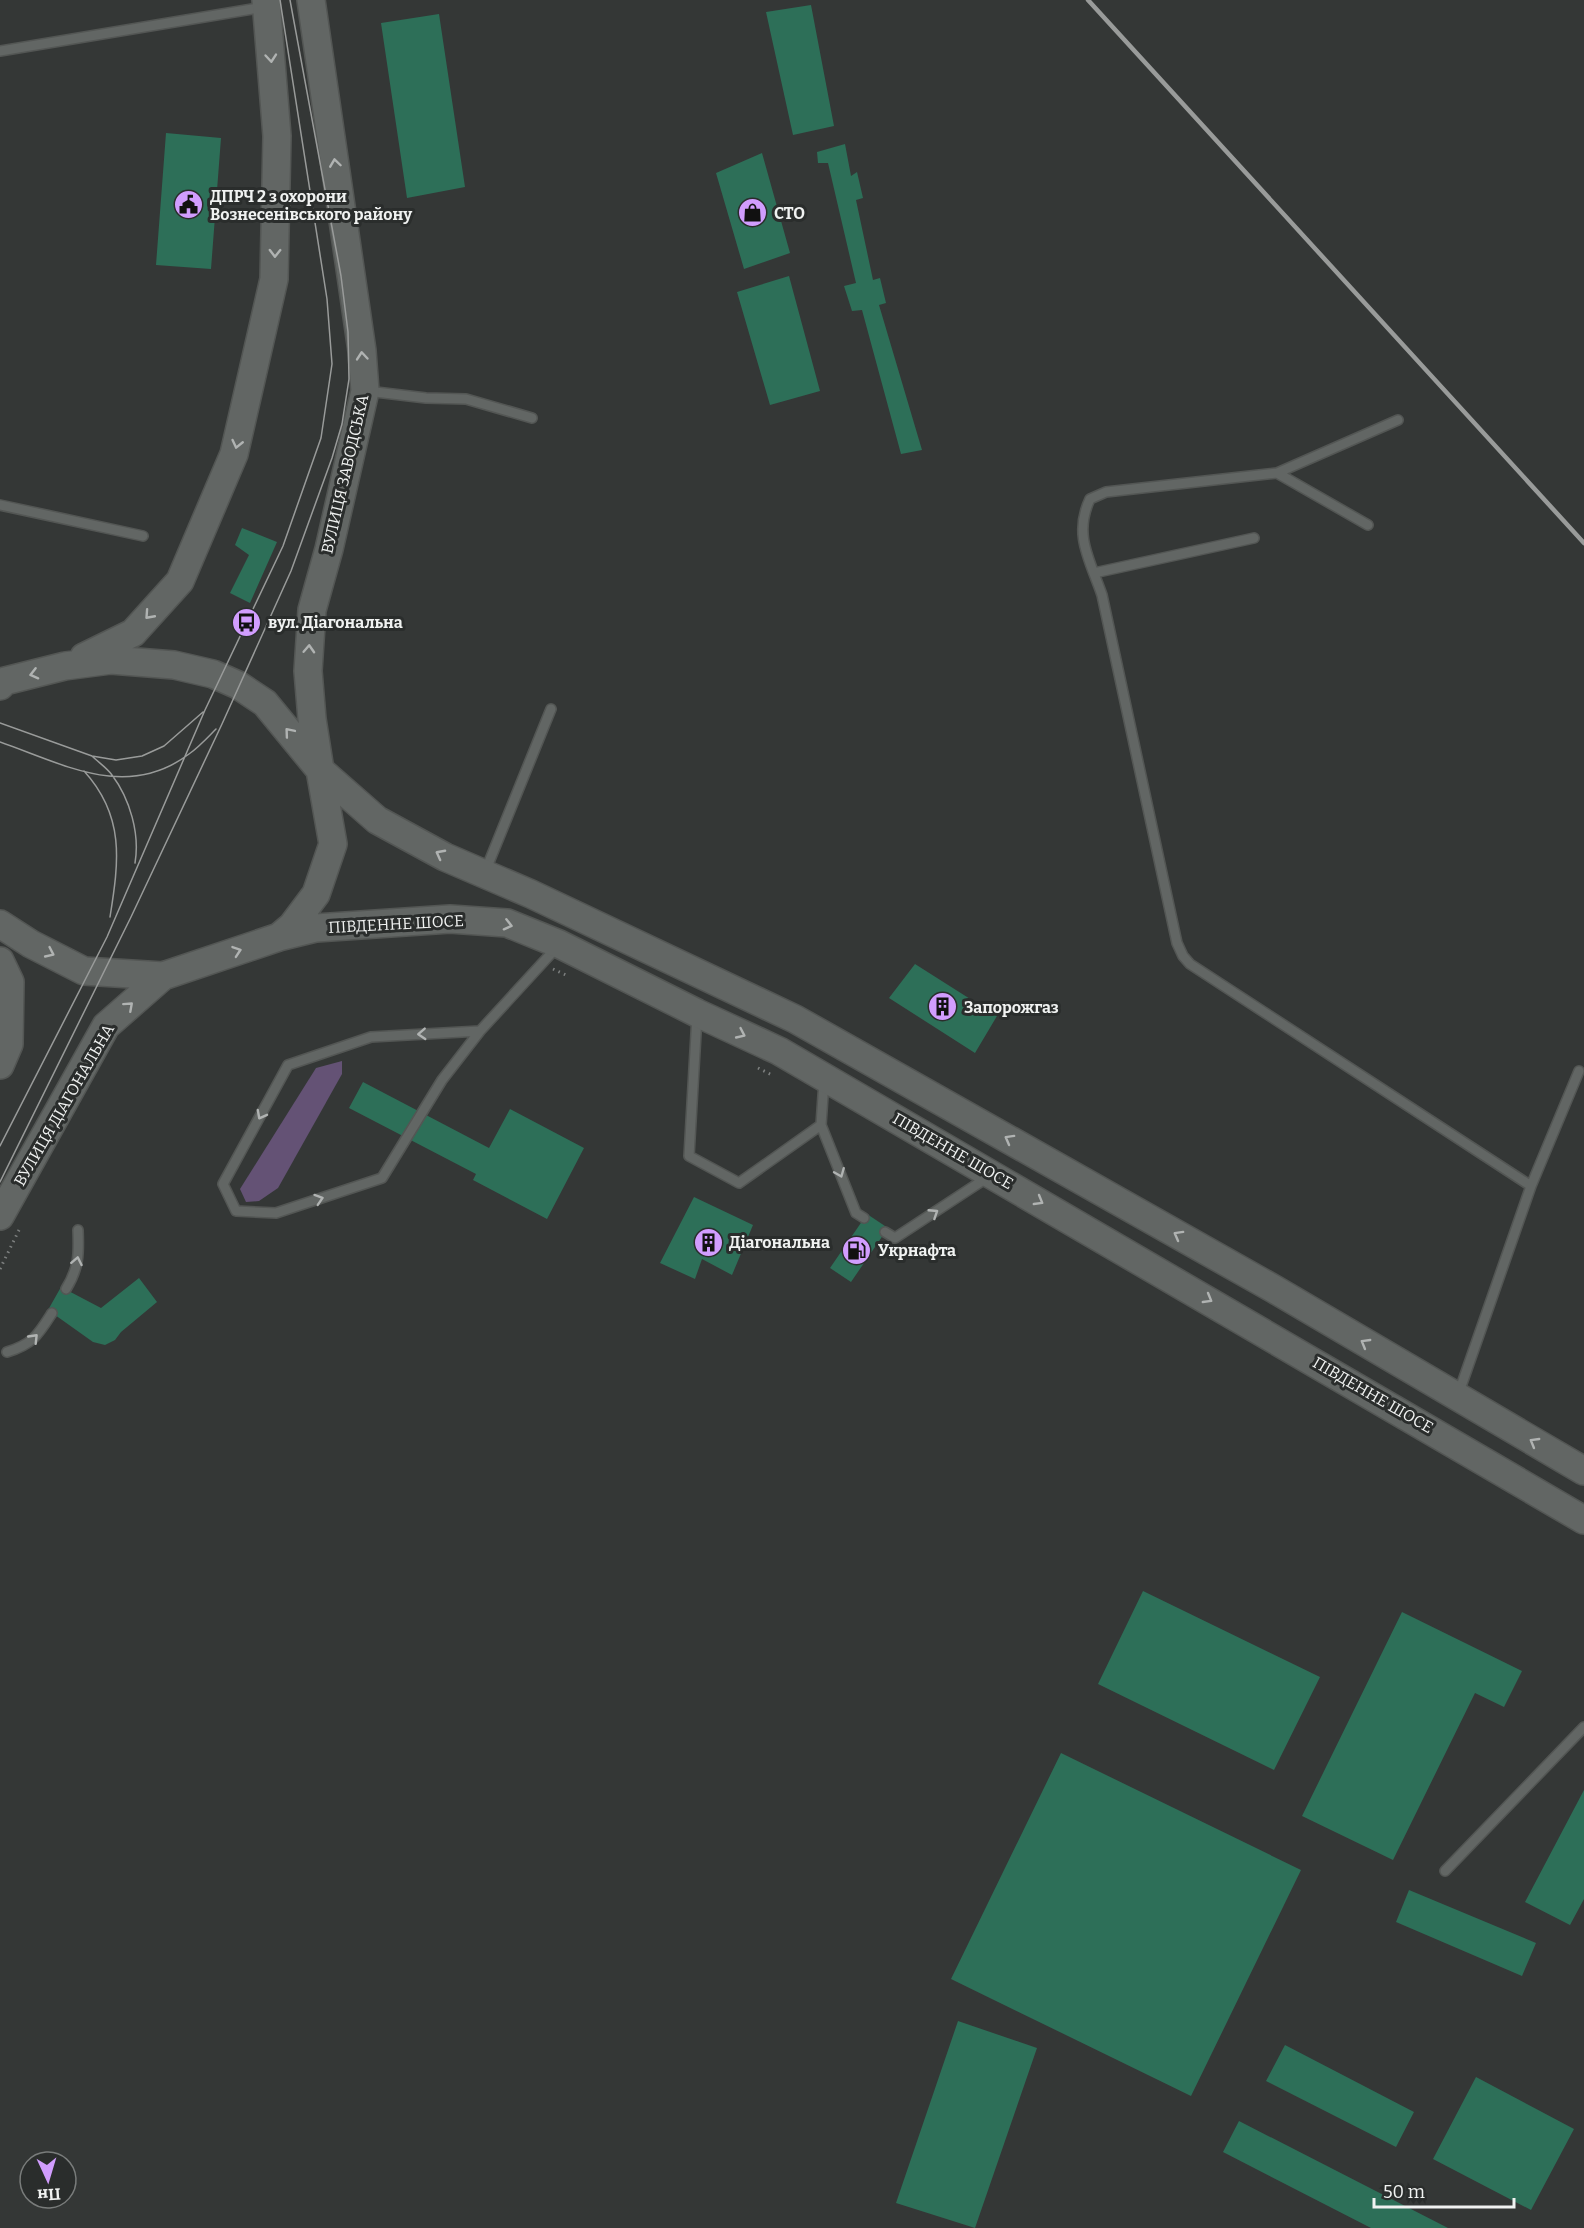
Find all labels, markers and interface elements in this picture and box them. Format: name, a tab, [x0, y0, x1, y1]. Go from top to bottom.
one-way arrow	[264, 54, 277, 63]
one-way arrow	[329, 158, 341, 167]
place label: ДПРЧ 2 з охорони Вознесенівського району	[210, 187, 412, 224]
public building icon: ДПРЧ 2 з охорони Вознесенівського району	[173, 189, 205, 221]
shop icon: СТО	[737, 197, 769, 229]
place label: СТО	[774, 204, 805, 223]
one-way arrow	[268, 249, 281, 258]
one-way arrow	[356, 351, 369, 360]
street label: ВУЛИЦЯ ЗАВОДСЬКА	[317, 392, 373, 555]
one-way arrow	[231, 439, 244, 449]
bus stop icon: вул. Діагональна	[231, 606, 263, 638]
one-way arrow	[145, 609, 156, 619]
place label: вул. Діагональна	[268, 613, 403, 632]
one-way arrow	[303, 644, 316, 653]
one-way arrow	[29, 666, 39, 679]
one-way arrow	[285, 728, 296, 739]
one-way arrow	[435, 850, 446, 861]
street label: ПІВДЕННЕ ШОСЕ	[328, 911, 464, 937]
one-way arrow	[503, 918, 513, 931]
one-way arrow	[44, 946, 55, 958]
one-way arrow	[231, 946, 241, 958]
building icon: Запорожгаз	[927, 991, 959, 1023]
place label: Запорожгаз	[964, 998, 1059, 1017]
one-way arrow	[122, 1002, 133, 1013]
street label: ВУЛИЦЯ ДІАГОНАЛЬНА	[10, 1020, 118, 1189]
one-way arrow	[735, 1026, 746, 1038]
one-way arrow	[417, 1028, 426, 1041]
one-way arrow	[257, 1108, 268, 1119]
street label: ПІВДЕННЕ ШОСЕ	[889, 1109, 1017, 1193]
one-way arrow	[1004, 1135, 1015, 1146]
one-way arrow	[833, 1167, 846, 1178]
one-way arrow	[313, 1193, 324, 1206]
one-way arrow	[1033, 1194, 1043, 1206]
one-way arrow	[928, 1208, 938, 1220]
building icon: Діагональна	[692, 1226, 724, 1258]
one-way arrow	[1174, 1231, 1185, 1242]
place label: Діагональна	[729, 1233, 830, 1252]
fuel station icon: Укрнафта	[841, 1234, 873, 1266]
place label: Укрнафта	[878, 1241, 956, 1260]
one-way arrow	[70, 1256, 83, 1266]
one-way arrow	[1202, 1292, 1212, 1304]
one-way arrow	[26, 1334, 37, 1345]
one-way arrow	[1361, 1339, 1372, 1350]
street label: ПІВДЕННЕ ШОСЕ	[1309, 1353, 1437, 1437]
one-way arrow	[1530, 1437, 1540, 1449]
north arrow	[18, 2150, 78, 2210]
scale bar	[1374, 2171, 1514, 2209]
text: 50 m	[1383, 2181, 1425, 2203]
text: Пн	[37, 2184, 61, 2205]

